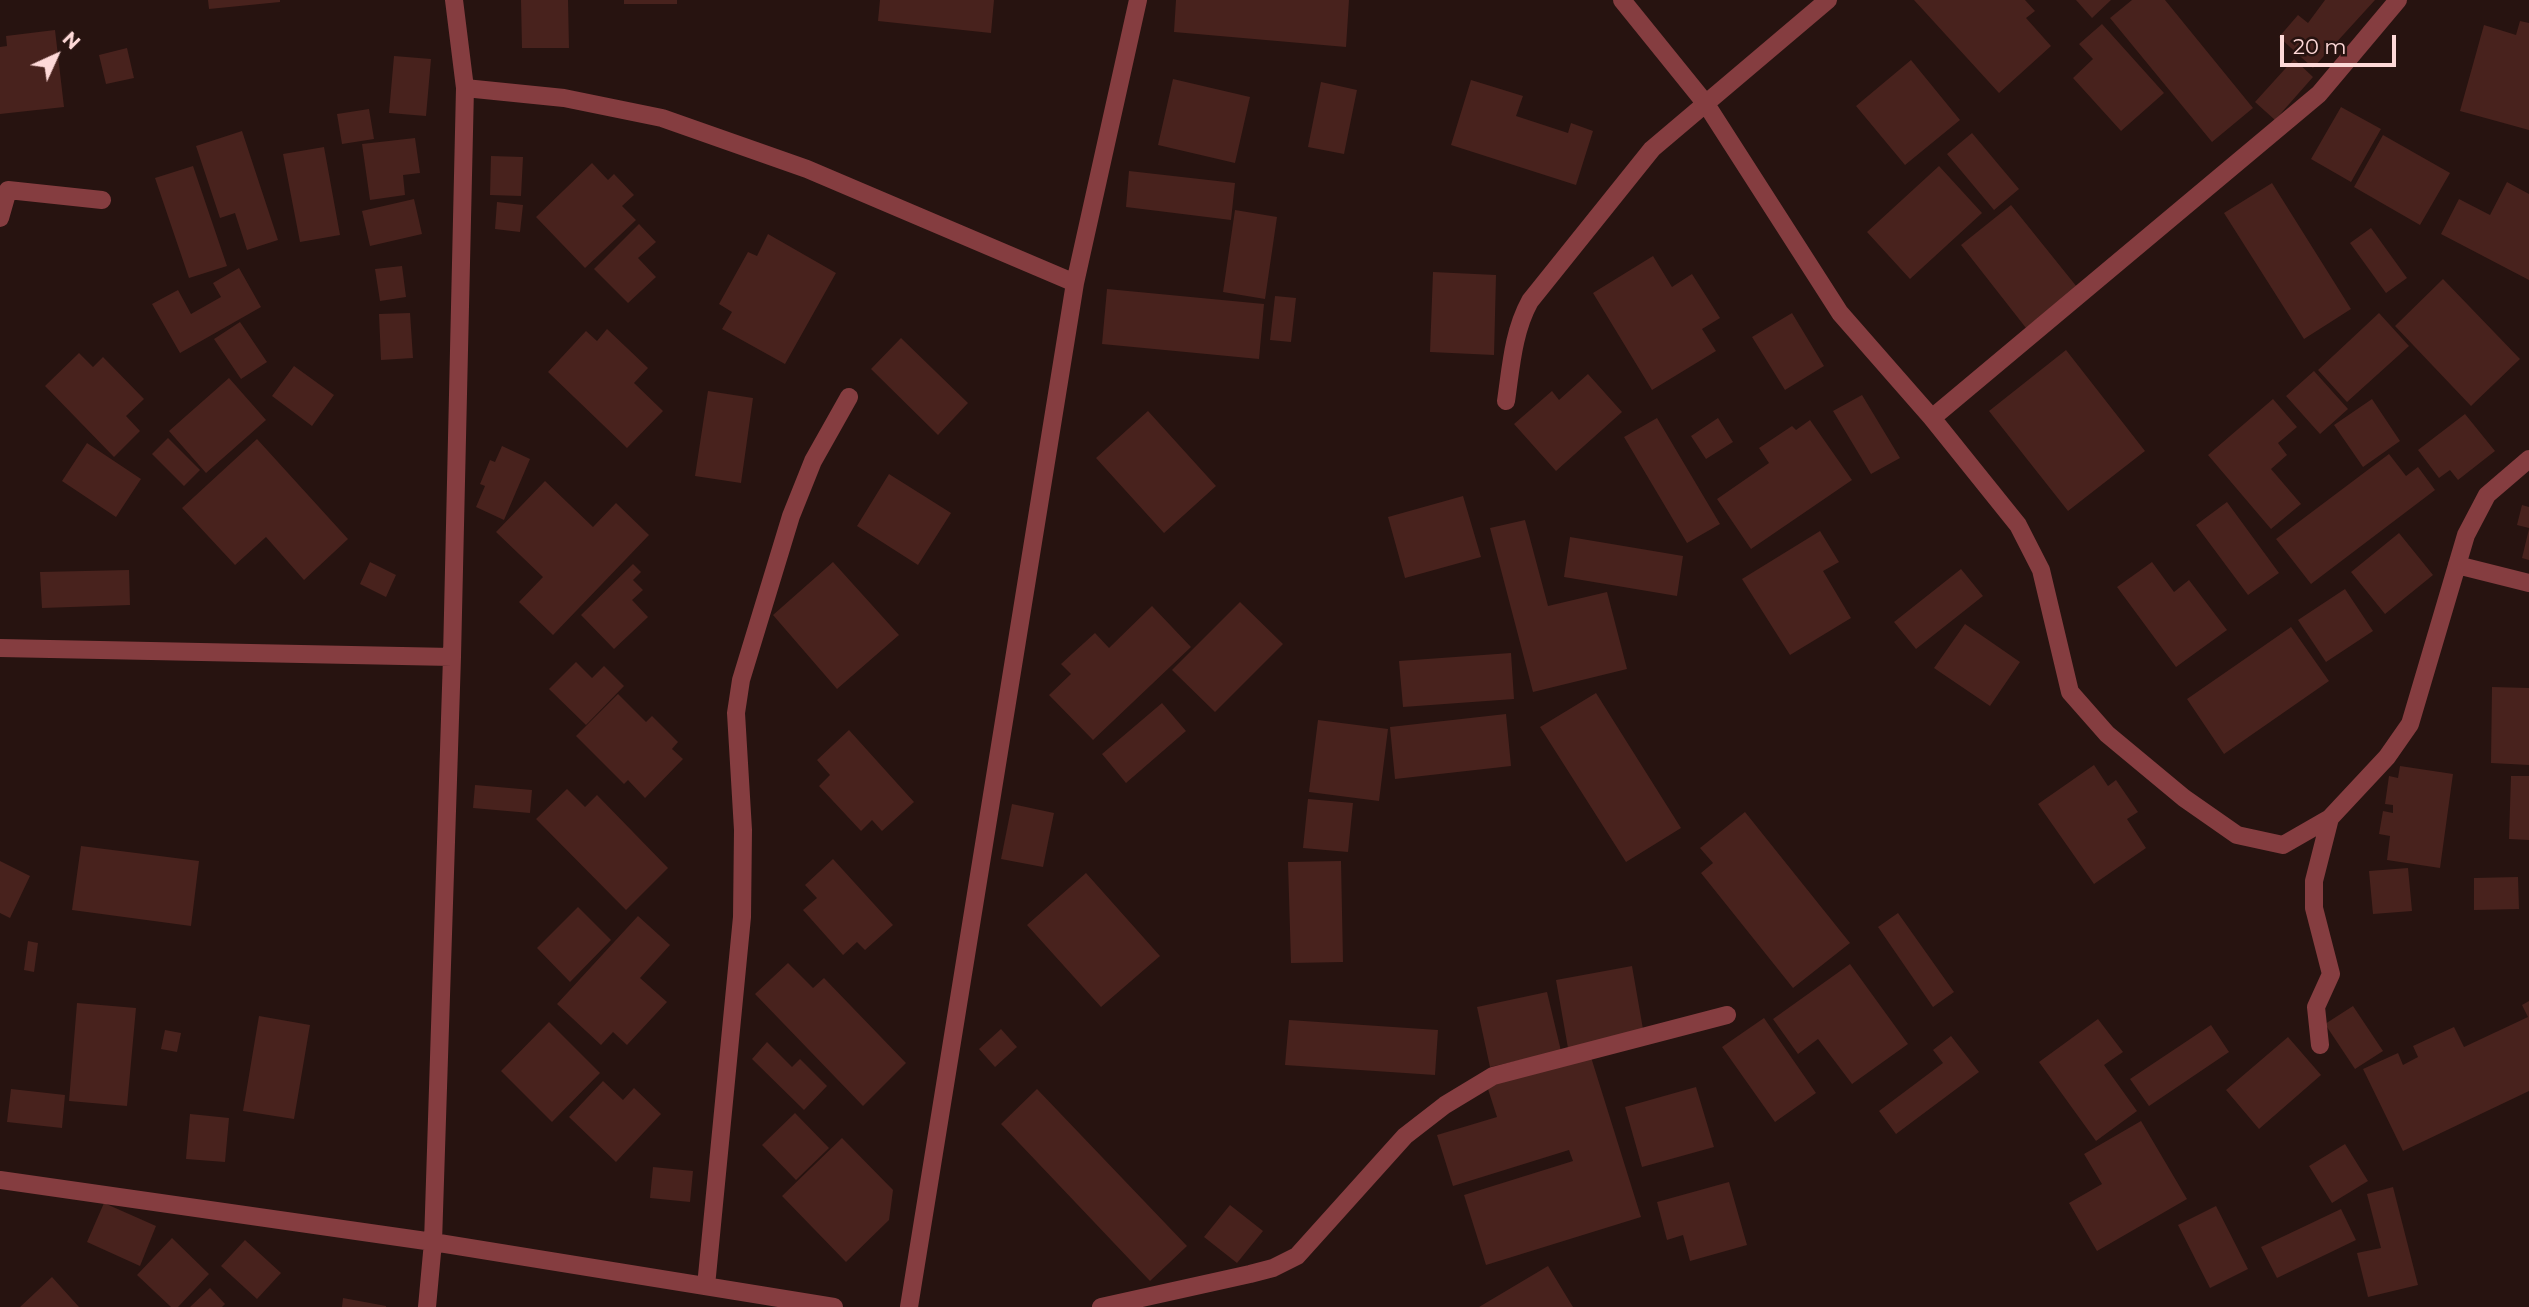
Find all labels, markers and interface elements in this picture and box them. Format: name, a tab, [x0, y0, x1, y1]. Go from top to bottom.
north arrow	[21, 21, 91, 91]
scale bar	[2284, 21, 2400, 65]
text: N	[58, 27, 85, 54]
text: 20 m	[2293, 34, 2347, 59]

